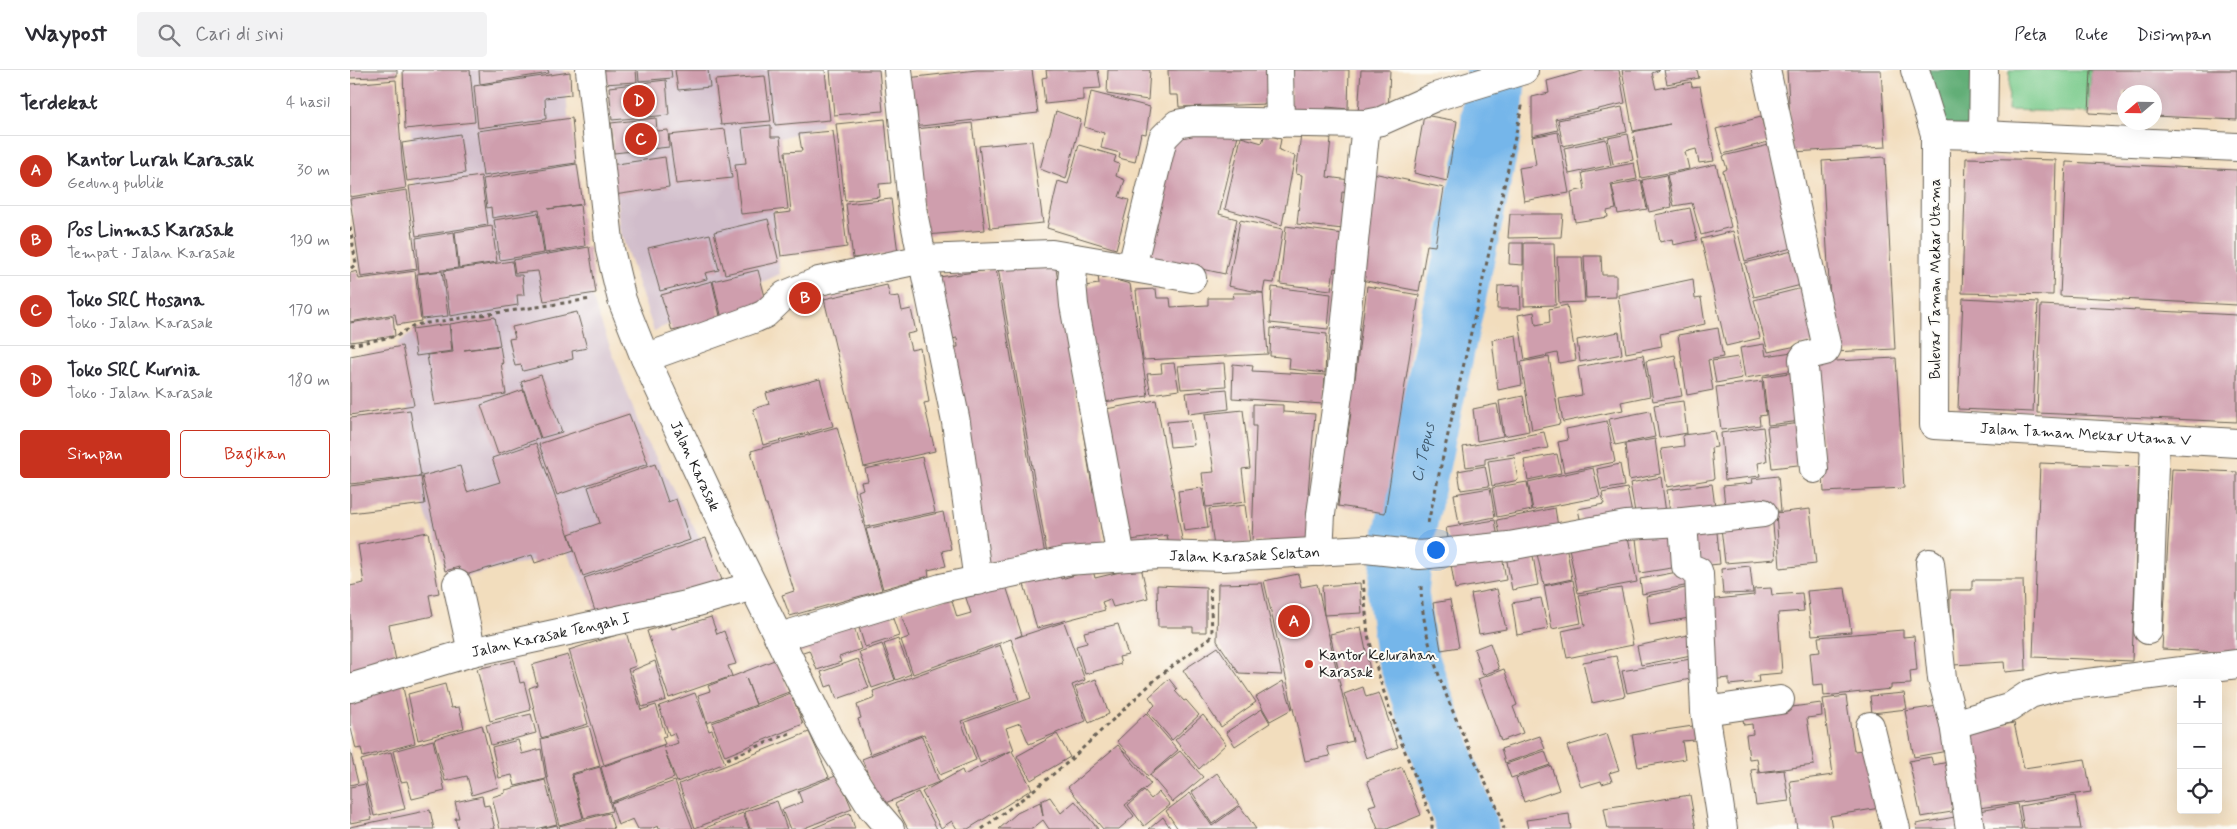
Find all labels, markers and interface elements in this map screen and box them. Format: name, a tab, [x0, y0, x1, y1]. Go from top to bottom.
search box	[137, 12, 487, 57]
text: Waypost	[25, 19, 107, 50]
icon: search	[155, 21, 183, 49]
text: Cari di sini	[195, 22, 284, 47]
text: Peta	[2014, 23, 2047, 47]
text: Rute	[2075, 23, 2108, 47]
text: Disimpan	[2136, 23, 2212, 47]
pin: D	[623, 82, 655, 120]
north arrow	[2117, 85, 2162, 130]
text: Terdekat	[20, 89, 98, 117]
text: 4 hasil	[286, 92, 330, 113]
pin: C	[625, 120, 657, 158]
text: Kantor Lurah Karasak	[67, 148, 254, 173]
text: A	[31, 160, 41, 181]
text: 30 m	[297, 160, 330, 181]
text: Gedung publik	[67, 173, 164, 194]
street label: Bulevar Taman Mekar Utama	[1926, 178, 1946, 379]
text: Pos Linmas Karasak	[67, 218, 234, 243]
text: B	[31, 230, 41, 251]
text: 130 m	[289, 230, 330, 251]
text: Tempat · Jalan Karasak	[67, 243, 235, 264]
pin: B	[789, 279, 821, 317]
text: Toko SRC Hosana	[67, 288, 204, 313]
text: C	[30, 300, 42, 321]
text: 170 m	[288, 300, 330, 321]
text: Toko · Jalan Karasak	[67, 313, 213, 334]
text: Toko SRC Kurnia	[67, 358, 199, 383]
text: D	[30, 370, 42, 391]
text: 180 m	[287, 370, 330, 391]
text: Toko · Jalan Karasak	[67, 383, 213, 404]
street label: Jalan Karasak	[665, 418, 724, 515]
water label: Ci Tepus	[1407, 419, 1440, 484]
street label: Jalan Taman Mekar Utama V	[1979, 419, 2192, 451]
button: Simpan	[20, 430, 170, 478]
button: Bagikan	[180, 430, 330, 478]
your location	[1423, 537, 1449, 563]
street label: Jalan Karasak Selatan	[1169, 543, 1320, 568]
pin: A	[1278, 602, 1310, 640]
street label: Jalan Karasak Tengah I	[470, 609, 633, 663]
place label: Kantor Kelurahan Karasak	[1319, 646, 1438, 683]
marker: Kantor Kelurahan Karasak	[1303, 658, 1315, 670]
map controls	[2177, 679, 2222, 814]
button: +	[2177, 679, 2222, 724]
button: −	[2177, 724, 2222, 769]
button: locate	[2177, 769, 2222, 814]

